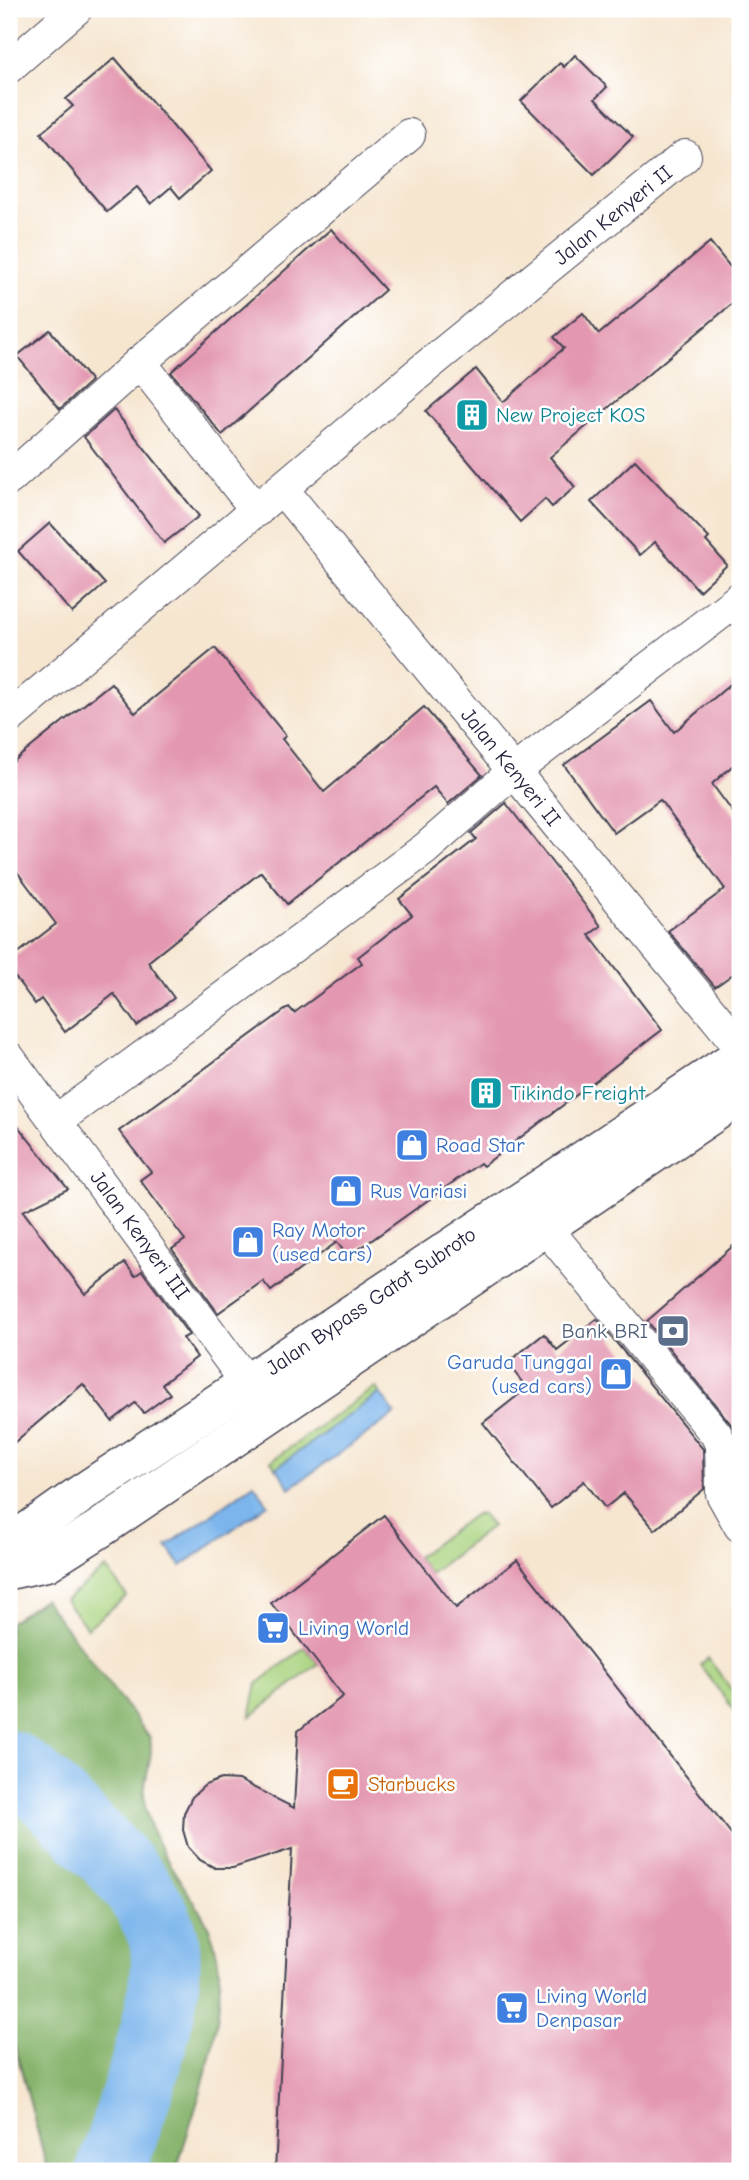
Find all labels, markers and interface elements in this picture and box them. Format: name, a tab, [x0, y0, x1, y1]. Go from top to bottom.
street label: Jalan Kenyeri II	[549, 160, 677, 270]
building icon: New Project KOS	[453, 396, 491, 434]
place label: New Project KOS	[496, 403, 645, 427]
street label: Jalan Kenyeri II	[456, 703, 566, 831]
building icon: Tikindo Freight	[467, 1074, 505, 1112]
place label: Tikindo Freight	[510, 1081, 646, 1105]
shop icon: Road Star	[393, 1126, 431, 1164]
place label: Road Star	[436, 1133, 525, 1157]
street label: Jalan Kenyeri III	[85, 1166, 195, 1304]
shop icon: Rus Variasi	[327, 1172, 365, 1210]
place label: Rus Variasi	[370, 1179, 467, 1203]
place label: Ray Motor (used cars)	[272, 1218, 373, 1266]
street label: Jalan Bypass Gatot Subroto	[262, 1222, 480, 1380]
shop icon: Ray Motor (used cars)	[229, 1223, 267, 1261]
bank icon: Bank BRI	[654, 1312, 692, 1350]
place label: Bank BRI	[562, 1319, 648, 1343]
place label: Garuda Tunggal (used cars)	[447, 1350, 592, 1398]
shop icon: Garuda Tunggal (used cars)	[597, 1355, 635, 1393]
supermarket icon: Living World	[254, 1609, 292, 1647]
place label: Living World	[298, 1616, 409, 1640]
cafe icon: Starbucks	[324, 1765, 362, 1803]
place label: Starbucks	[368, 1772, 455, 1796]
place label: Living World Denpasar	[536, 1984, 647, 2032]
supermarket icon: Living World Denpasar	[493, 1989, 531, 2027]

